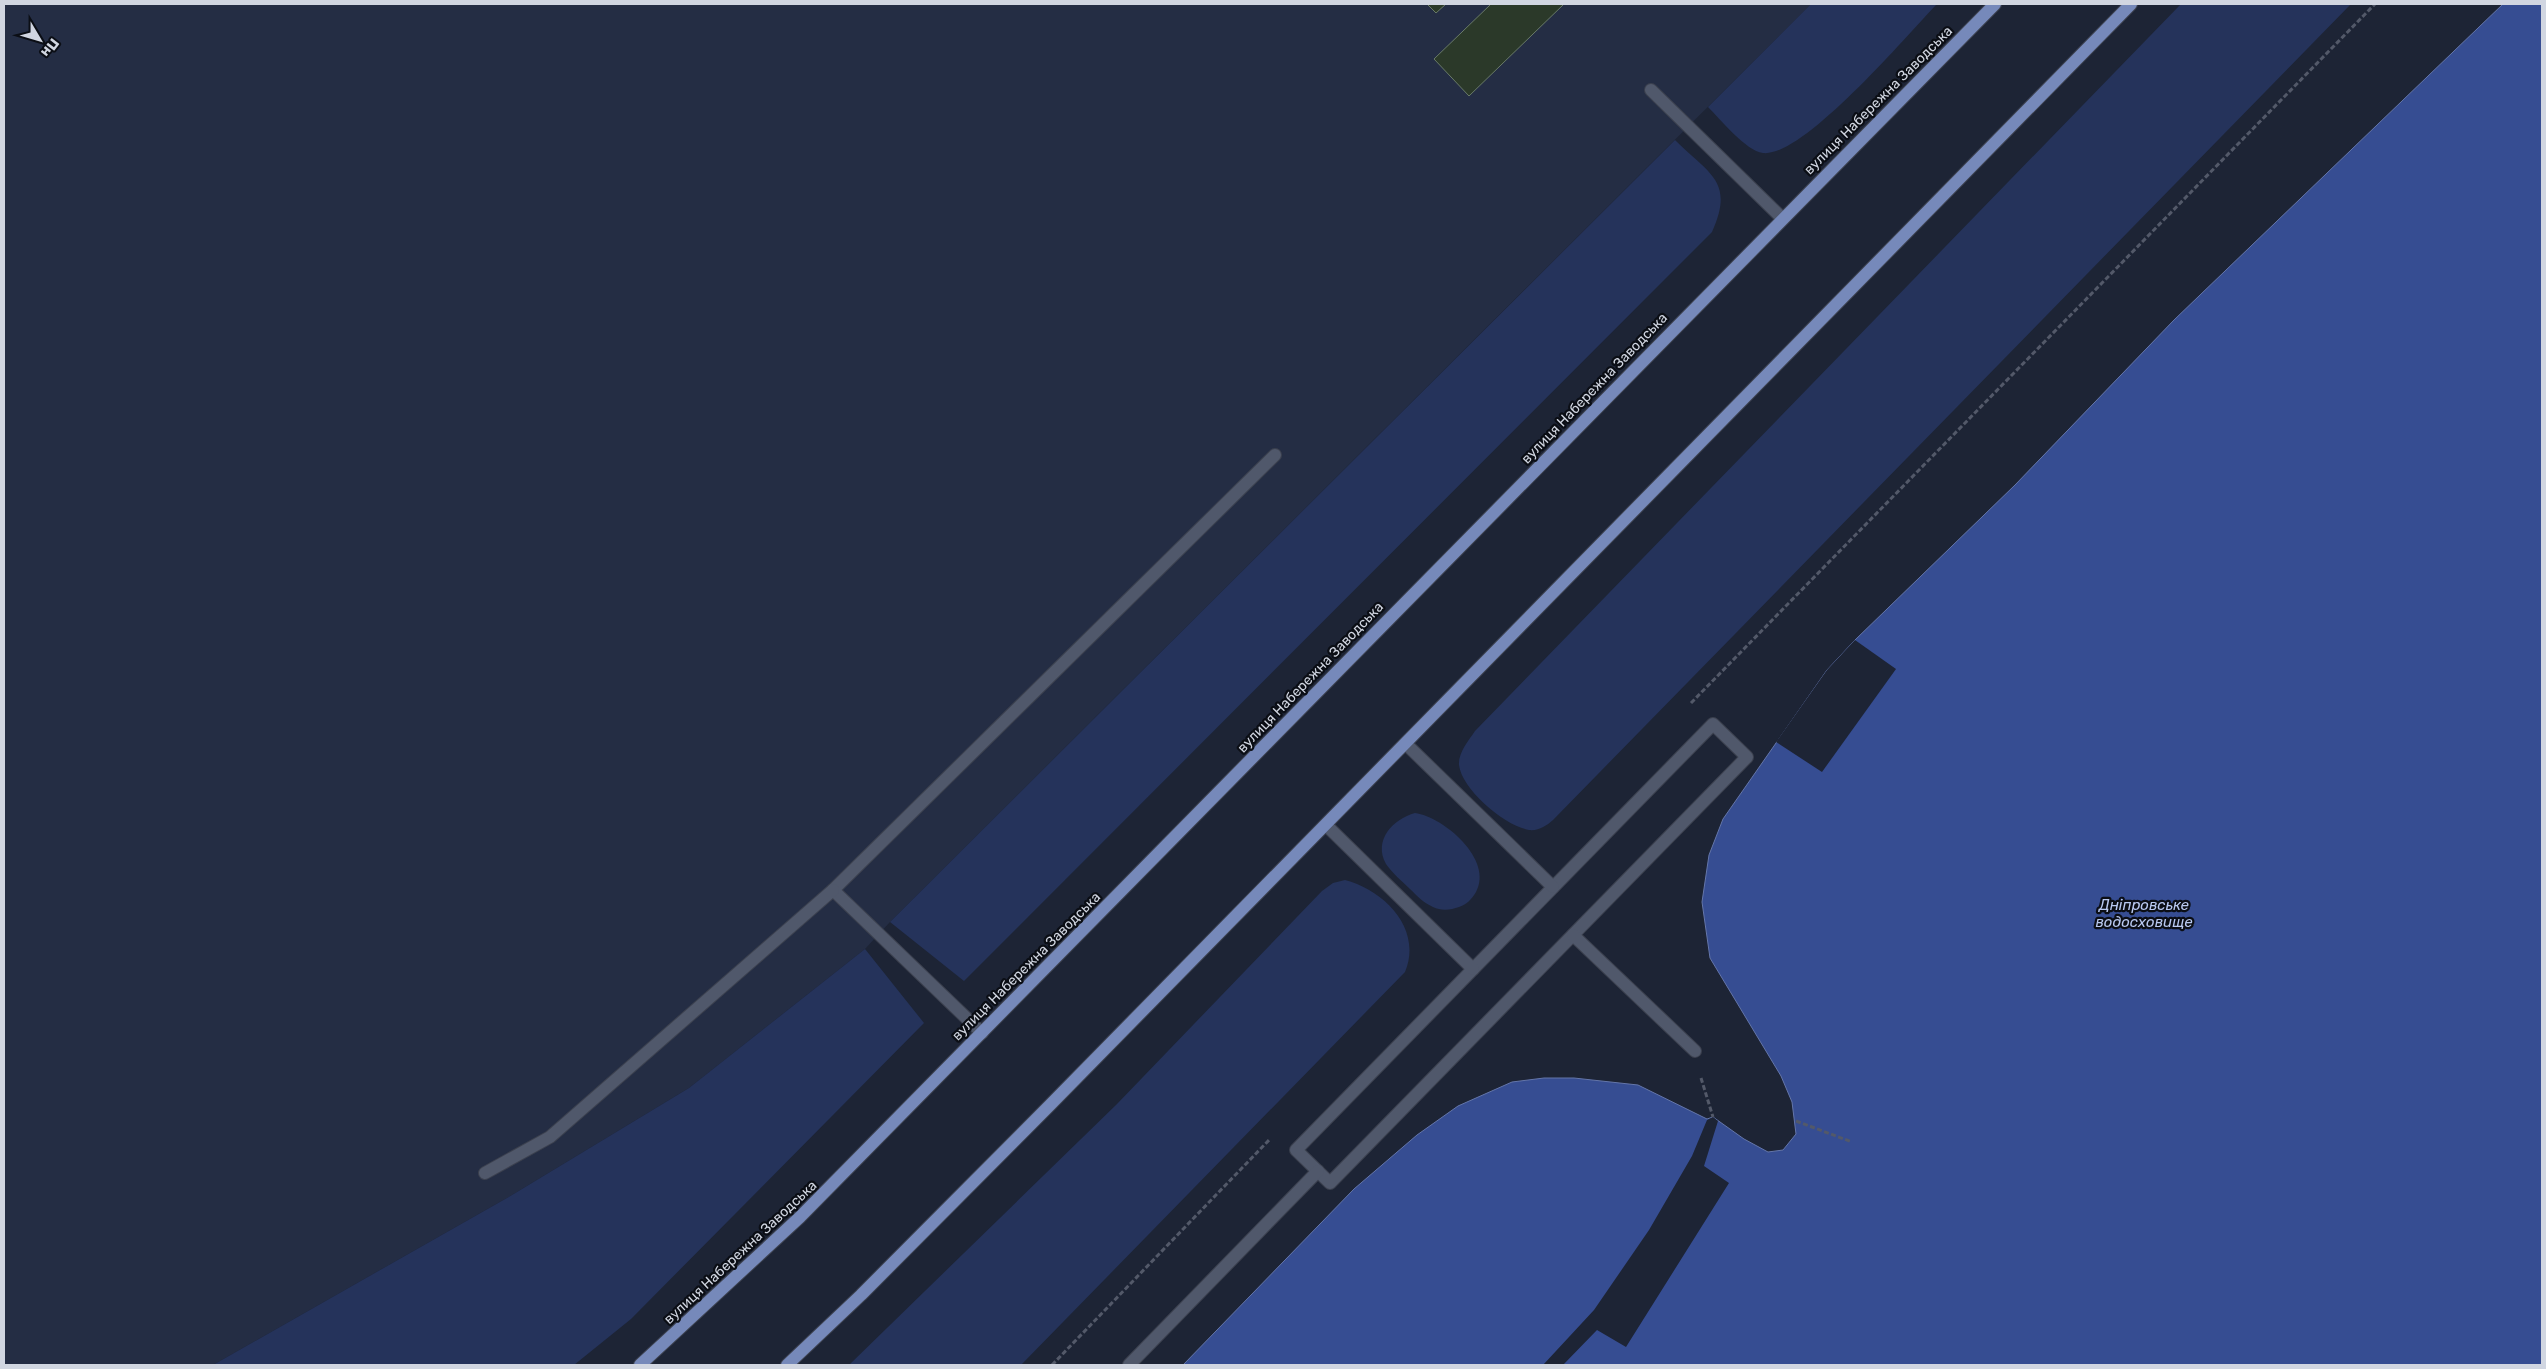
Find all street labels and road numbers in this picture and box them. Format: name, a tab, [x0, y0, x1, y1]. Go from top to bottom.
street label: вулиця Набережна Заводська	[1801, 23, 1956, 178]
street label: вулиця Набережна Заводська	[1518, 309, 1671, 467]
street label: вулиця Набережна Заводська	[1234, 598, 1387, 756]
street label: вулиця Набережна Заводська	[949, 889, 1104, 1044]
street label: вулиця Набережна Заводська	[660, 1177, 820, 1328]

